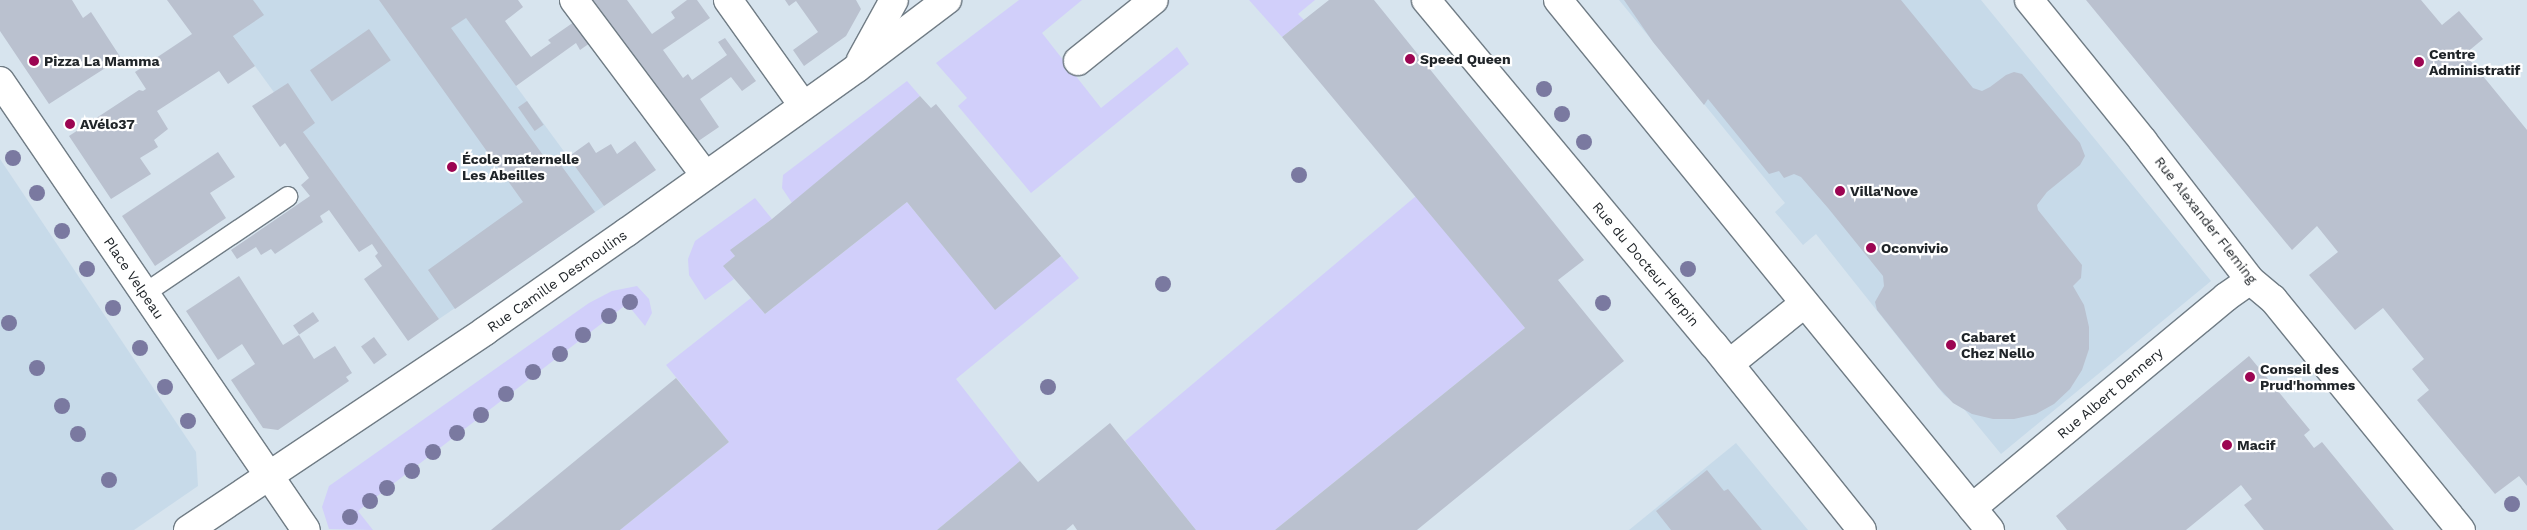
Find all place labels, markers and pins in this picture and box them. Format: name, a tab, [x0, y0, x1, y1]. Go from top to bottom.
place label: Centre Administratif	[2429, 46, 2520, 78]
place label: Speed Queen	[1420, 51, 1511, 67]
place label: Pizza La Mamma	[44, 53, 160, 69]
marker: Speed Queen	[1404, 53, 1416, 65]
marker: Pizza La Mamma	[28, 55, 40, 67]
marker: Centre Administratif	[2413, 56, 2425, 68]
place label: AVélo37	[80, 116, 135, 132]
marker: AVélo37	[64, 118, 76, 130]
place label: École maternelle Les Abeilles	[462, 151, 579, 184]
marker: École maternelle Les Abeilles	[446, 161, 458, 173]
place label: Villa'Nove	[1850, 183, 1918, 199]
marker: Villa'Nove	[1834, 185, 1846, 197]
place label: Oconvivio	[1881, 240, 1948, 256]
marker: Oconvivio	[1865, 242, 1877, 254]
place label: Cabaret Chez Nello	[1961, 329, 2035, 362]
marker: Cabaret Chez Nello	[1945, 339, 1957, 351]
place label: Conseil des Prud'hommes	[2260, 361, 2355, 394]
marker: Conseil des Prud'hommes	[2244, 371, 2256, 383]
place label: Macif	[2237, 437, 2276, 453]
marker: Macif	[2221, 439, 2233, 451]

